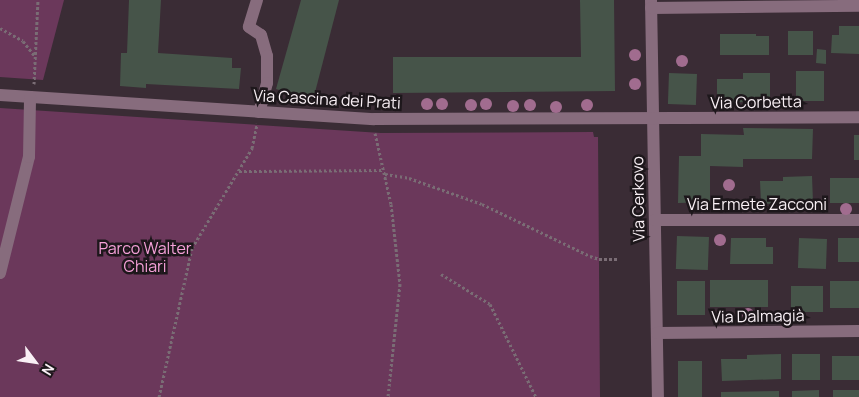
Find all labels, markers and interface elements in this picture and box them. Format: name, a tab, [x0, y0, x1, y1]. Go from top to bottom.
street label: Via Cascina dei Prati	[253, 86, 401, 112]
street label: Via Corbetta	[710, 92, 802, 112]
street label: Via Cerkovo	[628, 156, 648, 242]
street label: Via Ermete Zacconi	[687, 194, 827, 214]
park label: Parco Walter Chiari	[98, 238, 192, 276]
street label: Via Dalmagià	[711, 306, 805, 326]
north arrow	[10, 337, 60, 387]
text: N	[38, 361, 59, 379]

